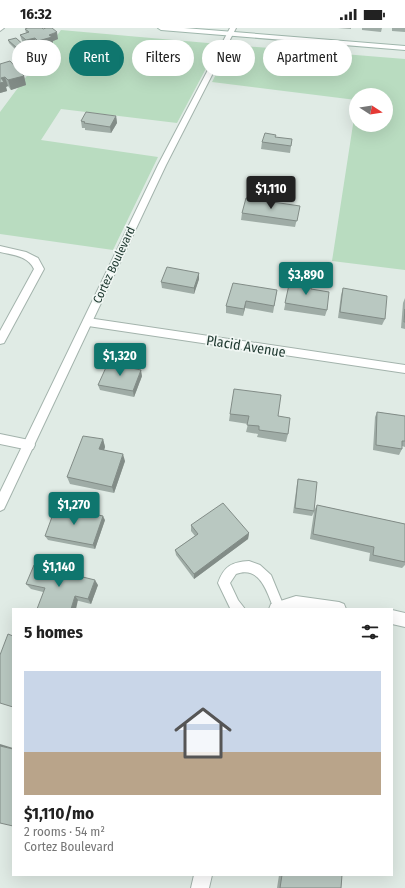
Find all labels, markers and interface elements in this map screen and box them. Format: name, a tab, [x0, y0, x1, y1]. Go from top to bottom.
text: 16:32	[20, 5, 52, 23]
chip: Buy	[12, 40, 61, 76]
chip: Rent	[69, 40, 124, 76]
chip: Filters	[132, 40, 194, 76]
chip: New	[202, 40, 255, 76]
chip: Apartment	[263, 40, 352, 76]
north arrow	[349, 88, 393, 132]
map controls	[349, 88, 393, 132]
pin: $1,110	[238, 176, 304, 210]
text: $1,110	[255, 181, 287, 196]
street label: Cortez Boulevard	[90, 224, 138, 306]
pin: $3,890	[273, 262, 339, 296]
text: $3,890	[288, 267, 324, 282]
street label: Placid Avenue	[205, 332, 287, 361]
pin: $1,320	[87, 343, 153, 377]
text: $1,320	[103, 348, 137, 363]
pin: $1,270	[41, 492, 107, 526]
text: $1,270	[58, 497, 90, 512]
pin: $1,140	[26, 554, 92, 588]
text: $1,140	[43, 559, 75, 574]
icon: filters	[359, 621, 381, 643]
text: 5 homes	[24, 622, 83, 643]
icon: home	[167, 697, 239, 769]
text: $1,110/mo	[24, 803, 94, 824]
text: 2 rooms · 54 m²	[24, 824, 105, 839]
text: Cortez Boulevard	[24, 839, 114, 854]

